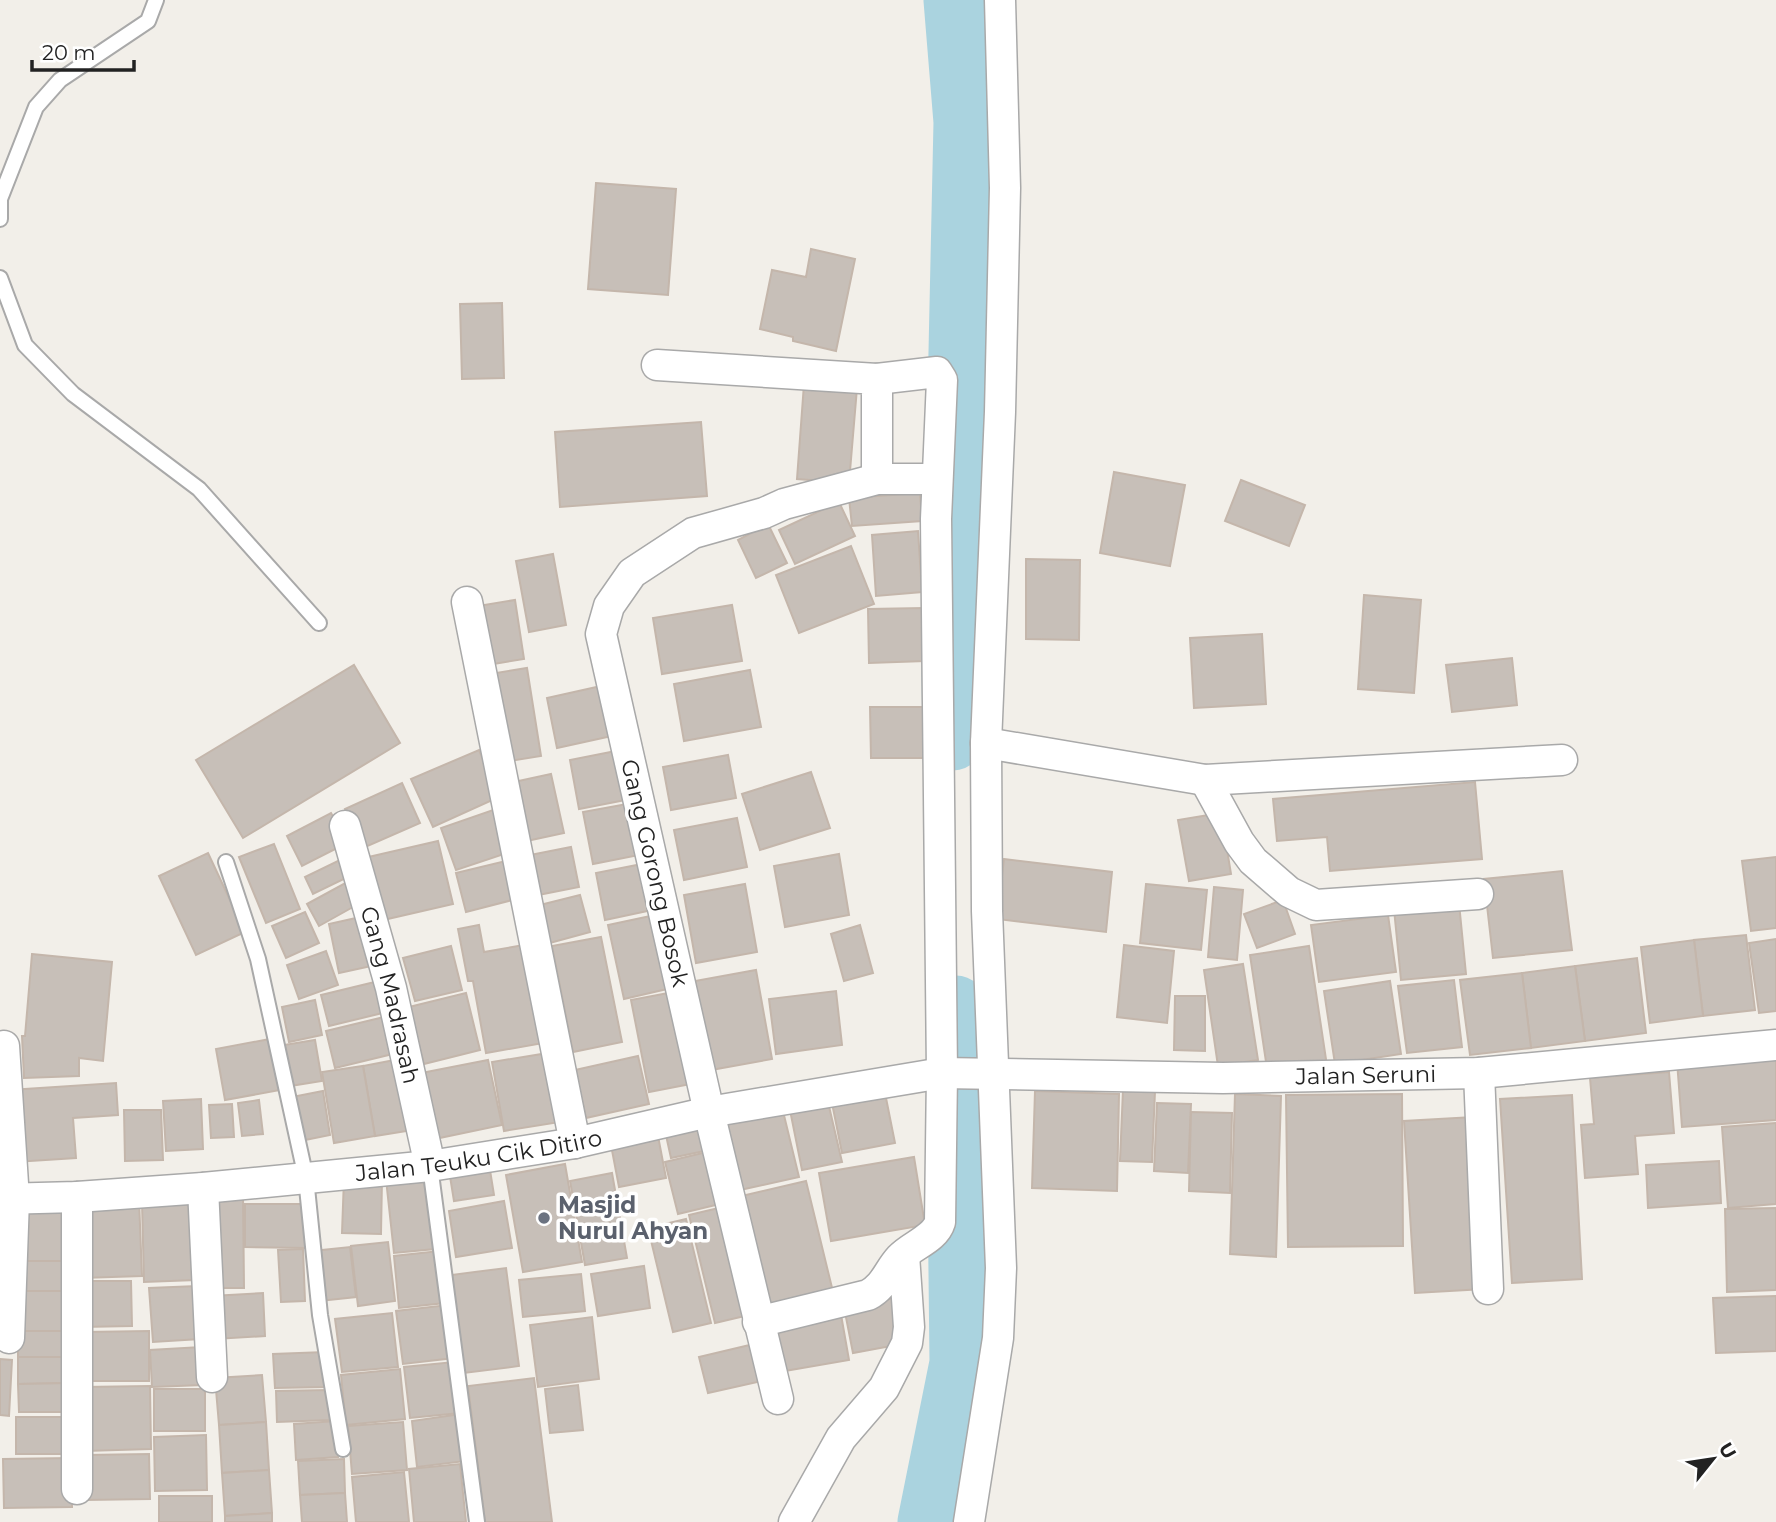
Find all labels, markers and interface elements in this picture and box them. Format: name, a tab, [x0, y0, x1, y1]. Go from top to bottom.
scale bar	[32, 28, 133, 72]
text: 20 m	[42, 40, 96, 65]
street label: Gang Gorong Bosok	[615, 756, 695, 990]
street label: Gang Madrasah	[354, 903, 426, 1086]
street label: Jalan Seruni	[1294, 1060, 1437, 1091]
street label: Jalan Teuku Cik Ditiro	[353, 1123, 605, 1187]
place label: Masjid Nurul Ahyan	[558, 1191, 708, 1245]
marker: Masjid Nurul Ahyan	[536, 1210, 552, 1226]
north arrow	[1678, 1424, 1748, 1494]
text: U	[1714, 1439, 1741, 1463]

